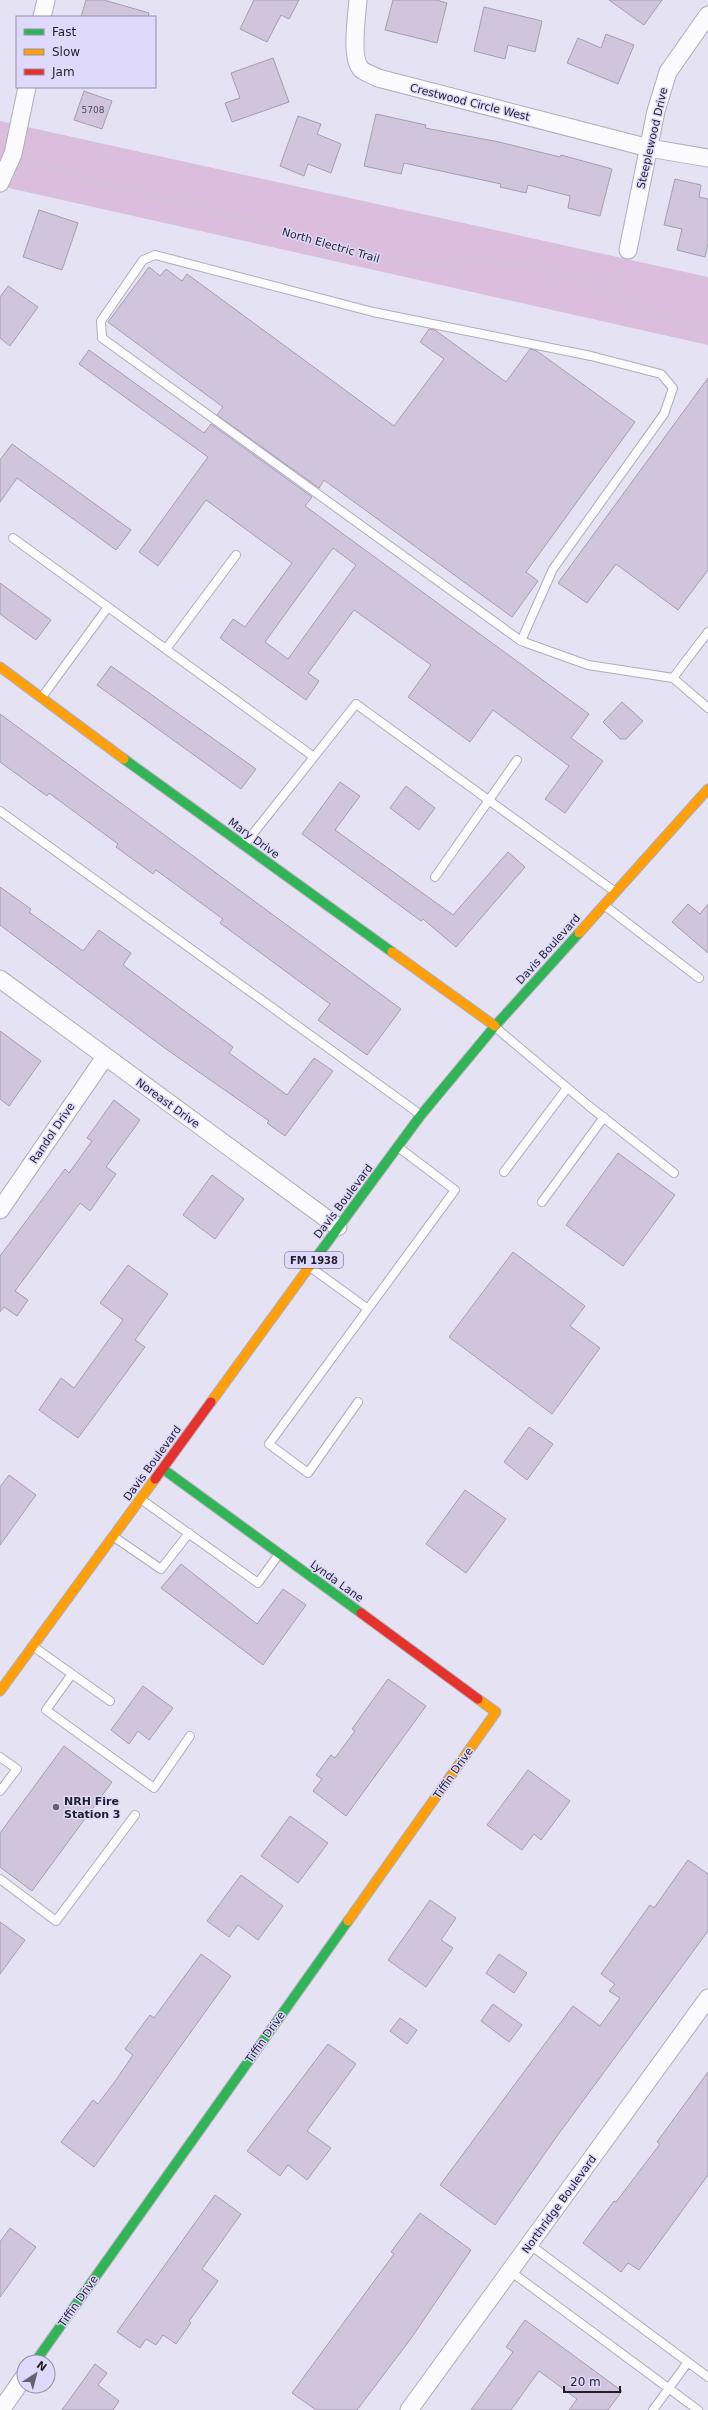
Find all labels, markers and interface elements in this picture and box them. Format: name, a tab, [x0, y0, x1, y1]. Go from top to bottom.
legend	[16, 16, 156, 88]
text: Fast	[52, 25, 76, 39]
text: Slow	[52, 45, 80, 59]
text: Jam	[51, 65, 75, 79]
street label: Crestwood Circle West	[409, 81, 532, 124]
street label: Steeplewood Drive	[634, 86, 671, 190]
house number: 5708	[82, 105, 105, 115]
street label: North Electric Trail	[281, 225, 381, 266]
street label: Mary Drive	[226, 815, 282, 861]
street label: Davis Boulevard	[514, 912, 583, 987]
street label: Noreast Drive	[133, 1076, 202, 1131]
street label: Randol Drive	[27, 1100, 78, 1166]
street label: Davis Boulevard	[311, 1162, 376, 1241]
road number: FM 1938	[285, 1252, 343, 1268]
street label: Davis Boulevard	[121, 1423, 184, 1503]
street label: Lynda Lane	[308, 1558, 366, 1605]
street label: Tiffin Drive	[430, 1745, 476, 1802]
place label: NRH Fire Station 3	[64, 1795, 121, 1821]
marker: NRH Fire Station 3	[51, 1802, 61, 1812]
street label: Tiffin Drive	[242, 2009, 288, 2066]
street label: Northridge Boulevard	[519, 2153, 599, 2256]
street label: Tiffin Drive	[55, 2273, 101, 2330]
north arrow	[16, 2354, 56, 2394]
text: N	[34, 2358, 49, 2374]
scale bar	[564, 2368, 620, 2394]
text: 20 m	[570, 2375, 601, 2389]

